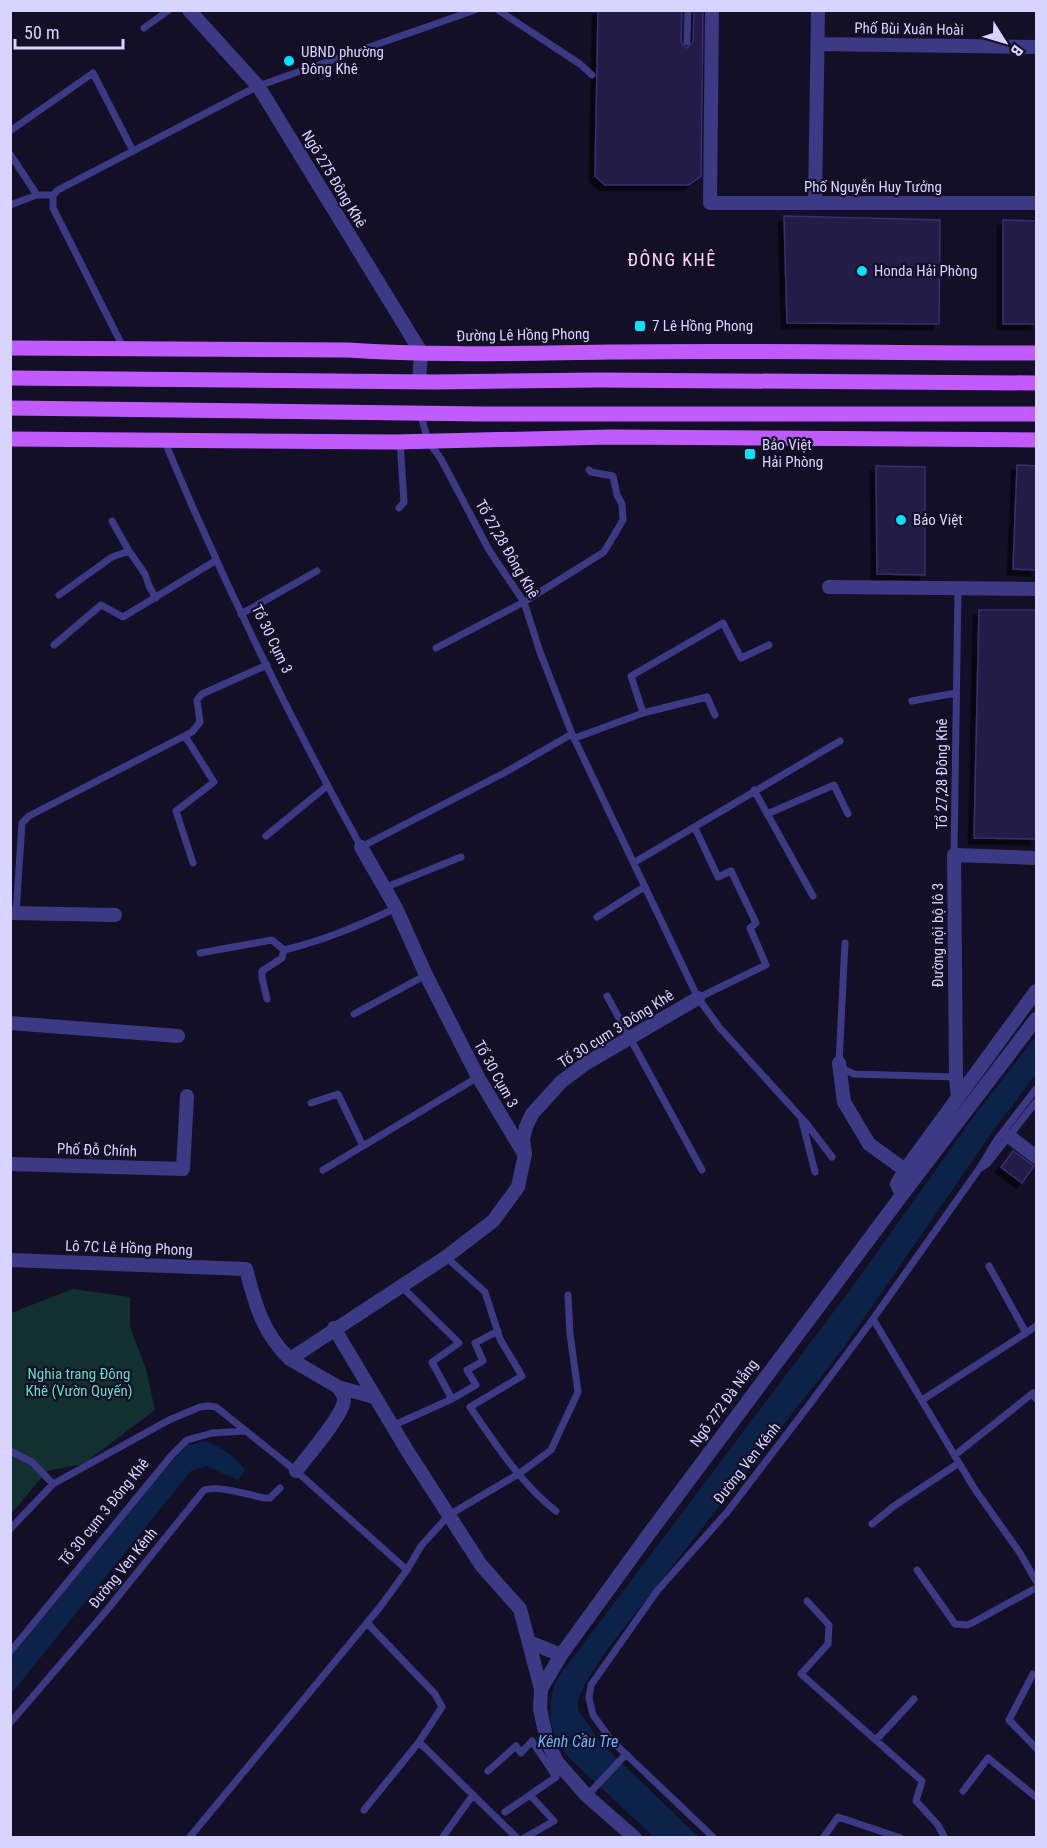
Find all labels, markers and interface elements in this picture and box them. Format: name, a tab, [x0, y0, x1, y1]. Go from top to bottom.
scale bar	[15, 12, 123, 50]
north arrow	[975, 12, 1035, 72]
street label: Phố Bùi Xuân Hoài	[854, 19, 964, 39]
text: 50 m	[24, 22, 59, 43]
text: B	[1006, 41, 1027, 60]
place label: UBND phường Đông Khê	[301, 43, 384, 78]
marker: UBND phường Đông Khê	[282, 54, 296, 68]
street label: Ngõ 275 Đông Khê	[298, 127, 370, 231]
street label: Phố Nguyễn Huy Tưởng	[804, 178, 942, 196]
district label: ĐÔNG KHÊ	[627, 249, 717, 270]
place label: Honda Hải Phòng	[874, 262, 977, 280]
marker: Honda Hải Phòng	[855, 264, 869, 278]
place label: 7 Lê Hồng Phong	[652, 317, 753, 335]
marker: 7 Lê Hồng Phong	[633, 319, 647, 333]
street label: Đường Lê Hồng Phong	[456, 325, 590, 345]
place label: Bảo Việt Hải Phòng	[762, 436, 823, 471]
marker: Bảo Việt Hải Phòng	[743, 447, 757, 461]
street label: Tổ 27,28 Đông Khê	[471, 496, 543, 602]
place label: Bảo Việt	[913, 511, 963, 529]
marker: Bảo Việt	[894, 513, 908, 527]
street label: Tổ 30 Cụm 3	[248, 602, 296, 676]
street label: Tổ 27,28 Đông Khê	[933, 719, 951, 829]
street label: Đường nội bộ lô 3	[929, 883, 947, 987]
street label: Tổ 30 cụm 3 Đông Khê	[555, 986, 677, 1072]
street label: Tổ 30 Cụm 3	[470, 1037, 522, 1111]
street label: Phố Đỗ Chính	[57, 1140, 137, 1160]
street label: Lô 7C Lê Hồng Phong	[65, 1237, 193, 1259]
street label: Ngõ 272 Đà Nẵng	[686, 1356, 762, 1450]
park label: Nghia trang Đông Khê (Vườn Quyến)	[26, 1365, 132, 1400]
street label: Đường Ven Kênh	[710, 1419, 784, 1507]
street label: Tổ 30 cụm 3 Đông Khê	[55, 1455, 153, 1569]
street label: Đường Ven Kênh	[85, 1524, 161, 1612]
water label: Kênh Cầu Tre	[538, 1732, 618, 1751]

